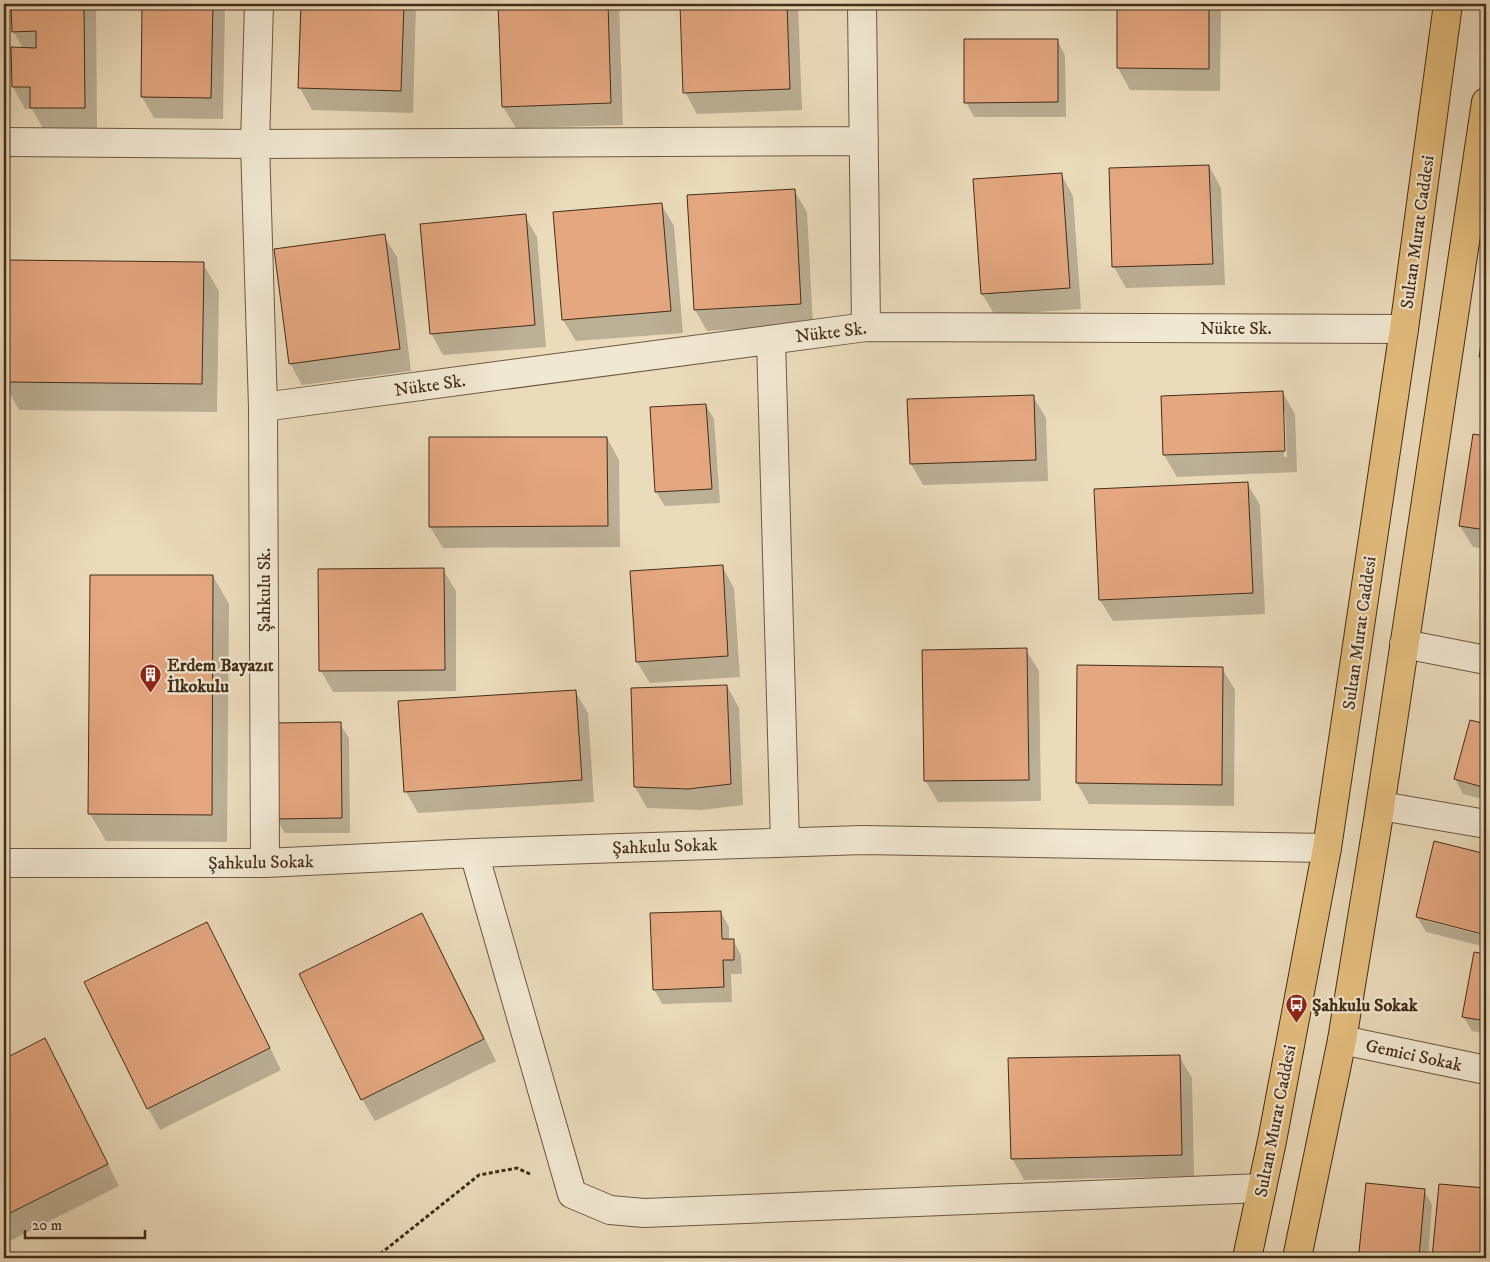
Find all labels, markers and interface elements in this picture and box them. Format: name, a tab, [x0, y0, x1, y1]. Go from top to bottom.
street label: Sultan Murat Caddesi	[1396, 154, 1440, 310]
street label: Nükte Sk.	[794, 318, 868, 348]
street label: Nükte Sk.	[1200, 318, 1272, 340]
street label: Nükte Sk.	[393, 370, 467, 402]
street label: Şahkulu Sk.	[254, 548, 276, 632]
street label: Sultan Murat Caddesi	[1338, 555, 1382, 711]
place label: Erdem Bayazıt İlkokulu	[167, 655, 274, 698]
building icon: Erdem Bayazıt İlkokulu	[139, 663, 163, 694]
street label: Şahkulu Sokak	[612, 834, 718, 860]
street label: Şahkulu Sokak	[208, 851, 314, 875]
bus stop icon: Şahkulu Sokak	[1284, 993, 1308, 1024]
place label: Şahkulu Sokak	[1312, 995, 1419, 1017]
street label: Gemici Sokak	[1364, 1035, 1464, 1077]
street label: Sultan Murat Caddesi	[1250, 1043, 1302, 1199]
scale bar	[25, 1207, 145, 1239]
text: 20 m	[32, 1216, 62, 1235]

